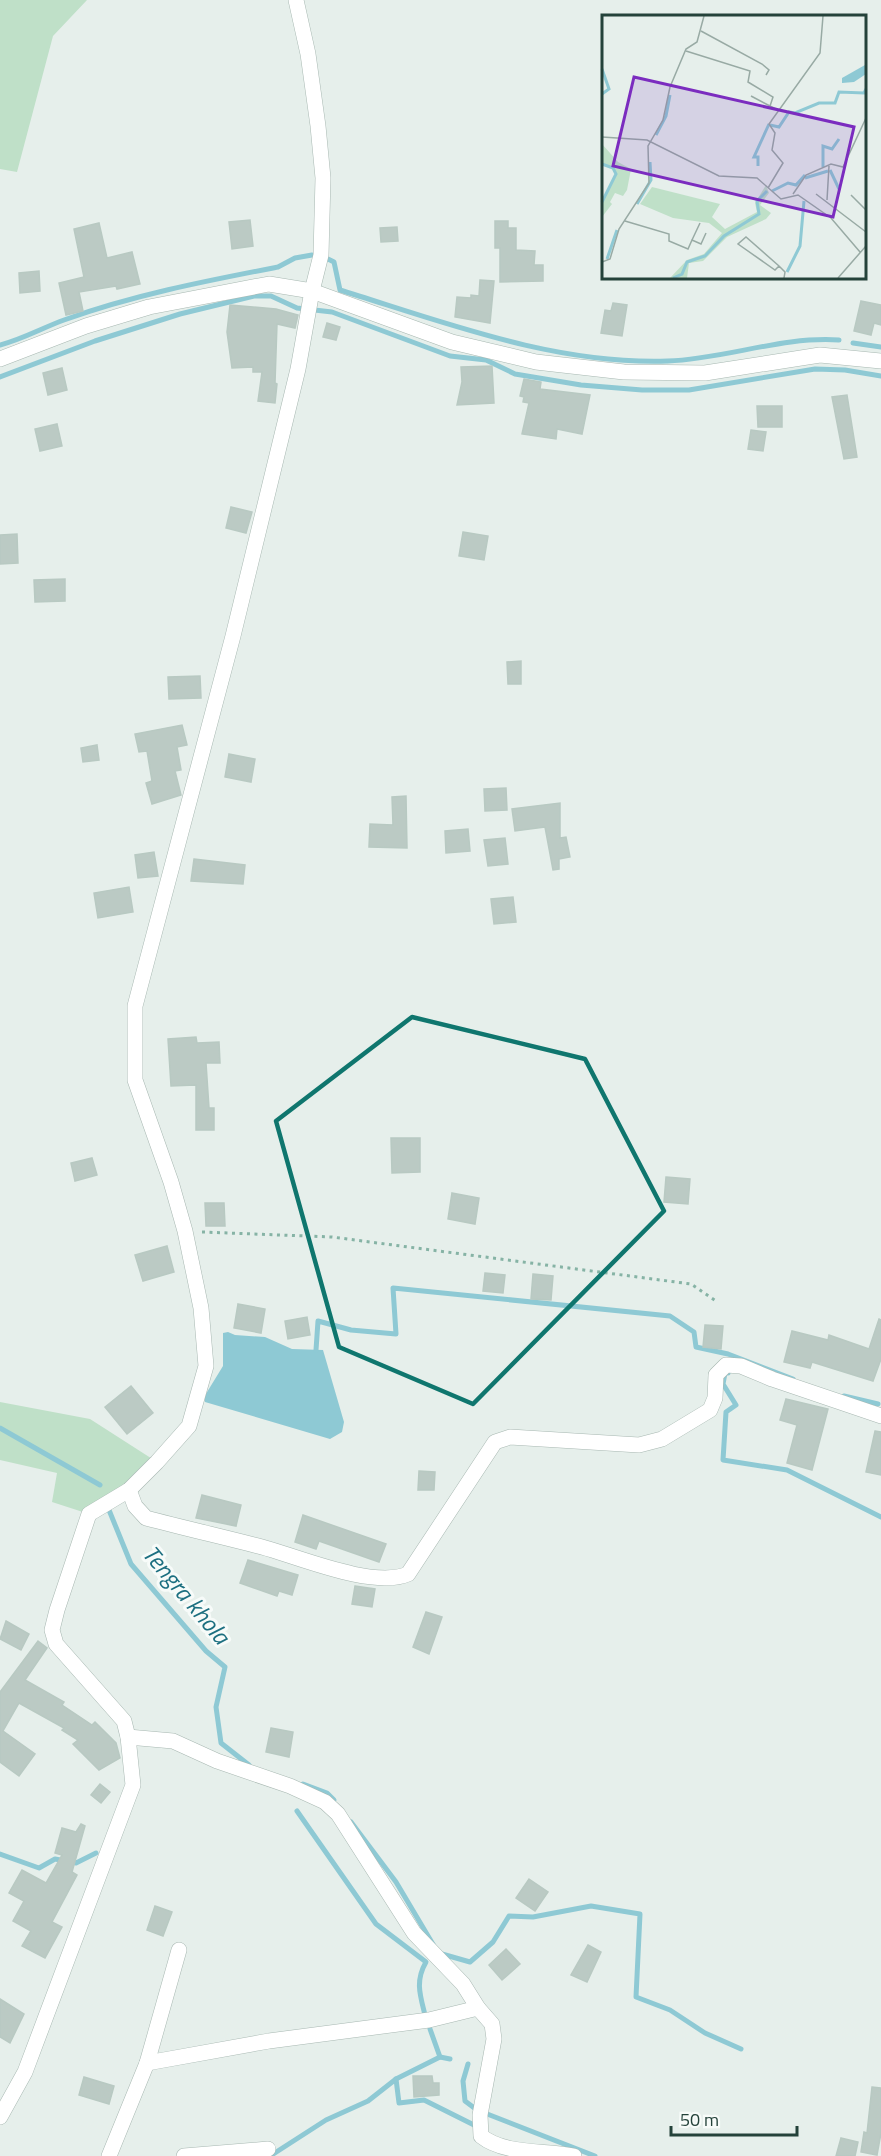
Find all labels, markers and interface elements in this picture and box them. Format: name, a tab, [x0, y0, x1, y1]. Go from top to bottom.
inset map	[602, 15, 866, 279]
water label: Tengra khola	[134, 1537, 240, 1653]
scale bar	[671, 2099, 797, 2137]
text: 50 m	[680, 2106, 719, 2133]

